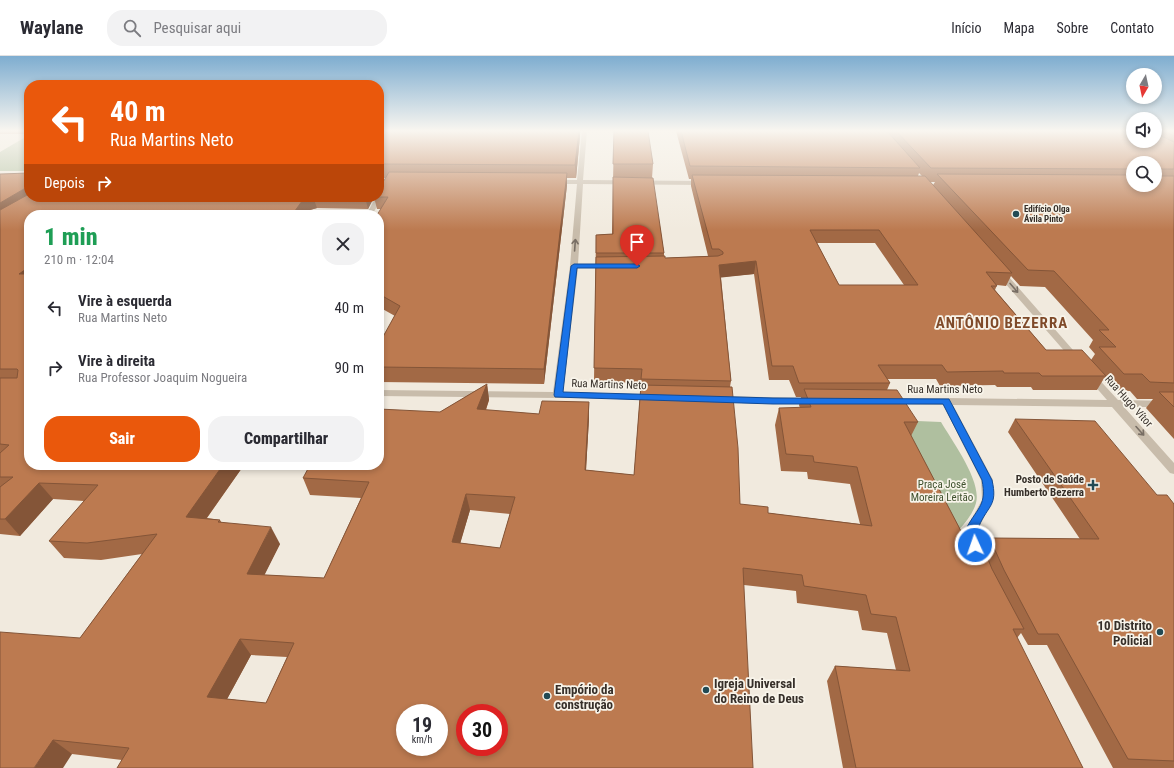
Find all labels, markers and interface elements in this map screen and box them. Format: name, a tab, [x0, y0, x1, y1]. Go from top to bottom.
search box	[107, 10, 387, 46]
text: Waylane	[20, 16, 83, 39]
icon: search	[121, 17, 143, 39]
text: Pesquisar aqui	[153, 19, 241, 37]
text: Início	[951, 20, 982, 36]
text: Mapa	[1004, 20, 1034, 36]
text: Sobre	[1056, 20, 1088, 36]
text: Contato	[1110, 20, 1154, 36]
north arrow	[1126, 68, 1162, 104]
map controls	[1126, 68, 1162, 192]
text: 40 m	[110, 95, 166, 128]
icon: left	[44, 96, 96, 148]
button: sound	[1126, 112, 1162, 148]
text: Rua Martins Neto	[110, 129, 233, 150]
button: search	[1126, 156, 1162, 192]
icon: right	[93, 172, 115, 194]
text: Depois	[44, 174, 85, 192]
place label: Edifício Olga Ávila Pinto	[1024, 204, 1070, 224]
marker: Edifício Olga Ávila Pinto	[1011, 209, 1021, 219]
text: 1 min	[44, 223, 98, 251]
button: close	[322, 223, 364, 265]
pin	[620, 225, 654, 266]
icon: arrive	[626, 231, 648, 253]
one-way arrow	[572, 239, 579, 252]
text: 210 m · 12:04	[44, 252, 114, 267]
one-way arrow	[1009, 283, 1018, 293]
text: Vire à esquerda	[78, 292, 172, 310]
icon: left	[44, 297, 66, 319]
text: 40 m	[334, 299, 364, 317]
text: Rua Martins Neto	[78, 310, 167, 325]
district label: ANTÔNIO BEZERRA	[936, 314, 1068, 332]
text: Vire à direita	[78, 352, 155, 370]
icon: right	[44, 357, 66, 379]
text: 90 m	[334, 359, 364, 377]
text: Rua Professor Joaquim Nogueira	[78, 370, 247, 385]
street label: Rua Hugo Vítor	[1102, 373, 1156, 430]
street label: Rua Martins Neto	[571, 377, 647, 392]
street label: Rua Martins Neto	[907, 383, 983, 396]
button: Sair	[44, 416, 200, 462]
button: Compartilhar	[208, 416, 364, 462]
one-way arrow	[1135, 426, 1144, 436]
place label: Posto de Saúde Humberto Bezerra	[1004, 473, 1084, 499]
park label: Praça José Moreira Leitão	[911, 478, 974, 504]
marker: Posto de Saúde Humberto Bezerra	[1087, 479, 1099, 491]
position arrow	[954, 524, 996, 566]
place label: 10 Distrito Policial	[1098, 618, 1153, 648]
marker: 10 Distrito Policial	[1155, 627, 1165, 637]
place label: Igreja Universal do Reino de Deus	[714, 676, 804, 706]
place label: Empório da construção	[555, 682, 614, 712]
marker: Igreja Universal do Reino de Deus	[701, 685, 711, 695]
marker: Empório da construção	[542, 691, 552, 701]
speed limit sign: 30	[456, 704, 508, 756]
text: 19	[412, 713, 432, 737]
text: km/h	[412, 734, 432, 745]

